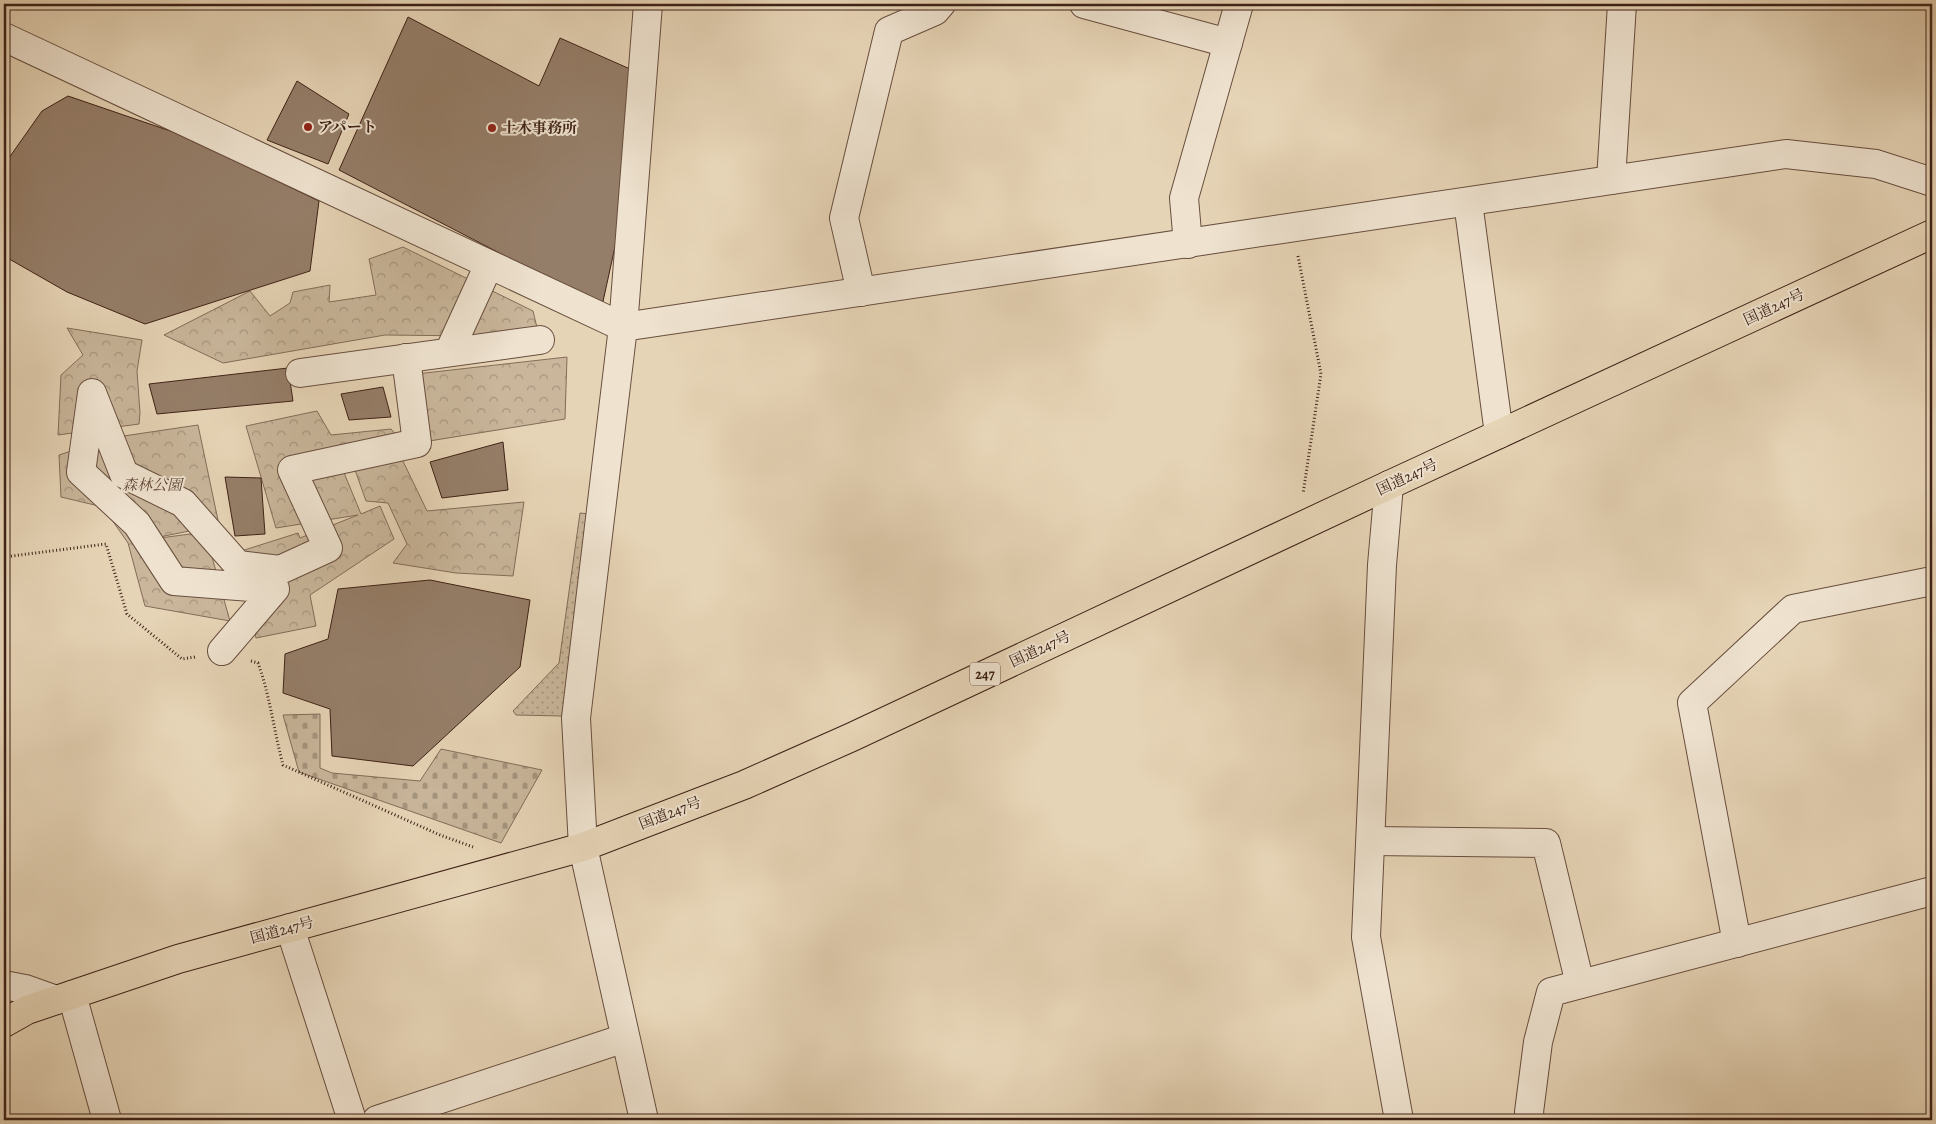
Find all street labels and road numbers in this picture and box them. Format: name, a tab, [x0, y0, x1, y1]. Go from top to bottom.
street label: 国道247号	[1740, 284, 1808, 330]
street label: 国道247号	[1373, 454, 1441, 500]
street label: 国道247号	[1006, 626, 1074, 672]
road number: 247	[970, 662, 1000, 686]
street label: 国道247号	[636, 792, 704, 834]
street label: 国道247号	[248, 912, 316, 948]

